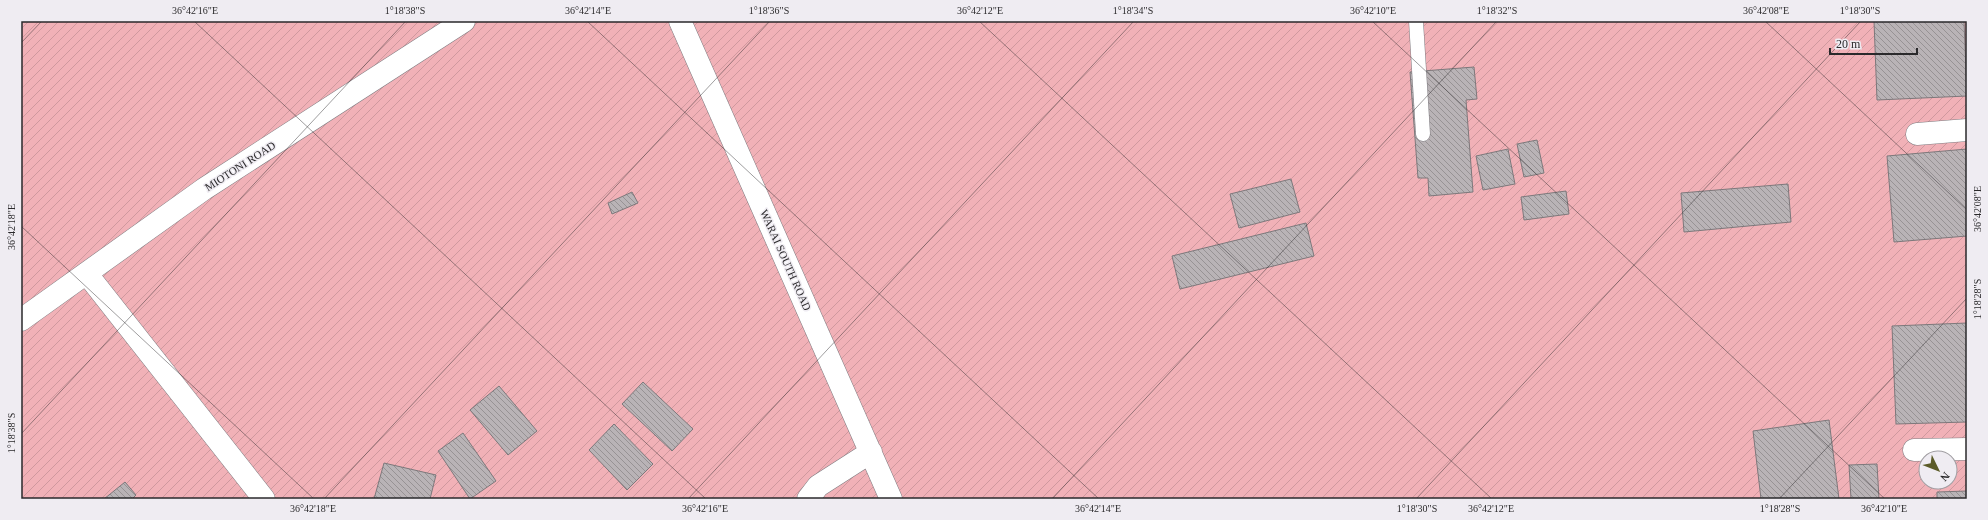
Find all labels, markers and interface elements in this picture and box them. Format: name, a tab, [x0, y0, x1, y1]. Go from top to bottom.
text: 36°42'16"E	[172, 5, 218, 16]
text: 1°18'38"S	[385, 5, 425, 16]
text: 36°42'14"E	[565, 5, 611, 16]
text: 1°18'36"S	[749, 5, 789, 16]
text: 36°42'12"E	[957, 5, 1003, 16]
text: 1°18'34"S	[1113, 5, 1153, 16]
text: 36°42'10"E	[1350, 5, 1396, 16]
text: 1°18'32"S	[1477, 5, 1517, 16]
text: 36°42'08"E	[1743, 5, 1789, 16]
text: 1°18'30"S	[1840, 5, 1880, 16]
scale bar	[1830, 30, 1917, 56]
text: 20 m	[1836, 37, 1861, 51]
street label: MIOTONI ROAD	[203, 139, 277, 193]
text: 36°42'08"E	[1972, 186, 1983, 232]
text: 36°42'18"E	[6, 204, 17, 250]
street label: WARAI SOUTH ROAD	[758, 208, 814, 312]
text: 1°18'28"S	[1972, 279, 1983, 319]
text: 1°18'38"S	[6, 413, 17, 453]
north arrow	[1918, 450, 1958, 490]
text: N	[1938, 470, 1952, 484]
text: 36°42'18"E	[290, 503, 336, 514]
text: 36°42'16"E	[682, 503, 728, 514]
text: 36°42'14"E	[1075, 503, 1121, 514]
text: 1°18'30"S	[1397, 503, 1437, 514]
text: 36°42'12"E	[1468, 503, 1514, 514]
text: 1°18'28"S	[1760, 503, 1800, 514]
text: 36°42'10"E	[1861, 503, 1907, 514]

